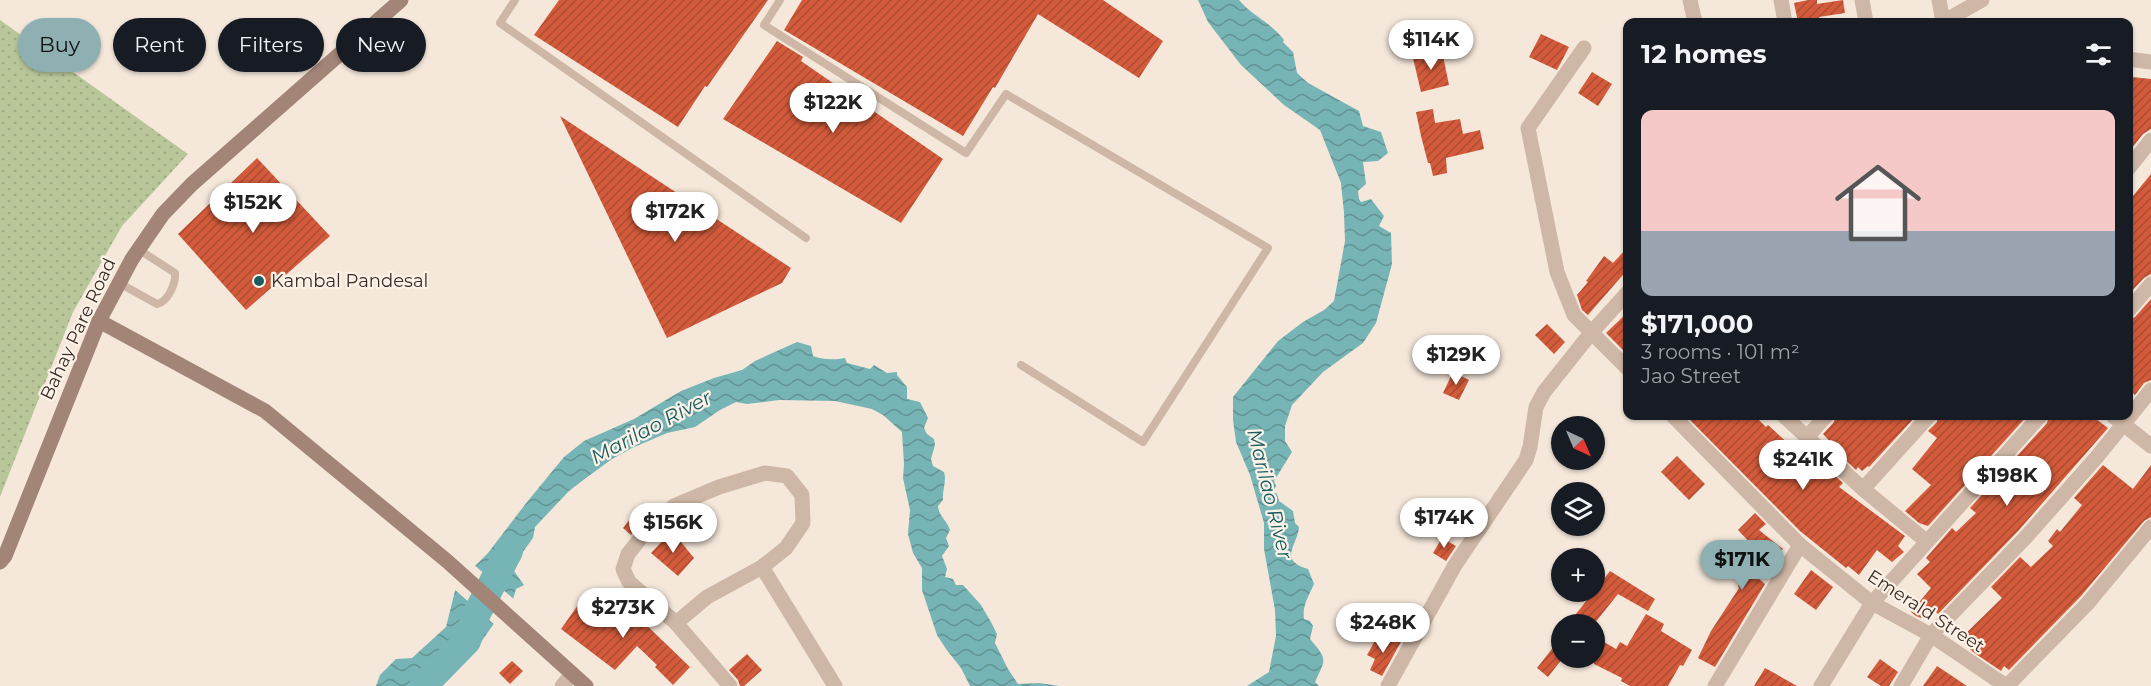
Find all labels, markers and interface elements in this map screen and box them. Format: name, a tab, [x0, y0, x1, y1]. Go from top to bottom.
chip: Buy	[18, 18, 101, 72]
chip: Rent	[113, 18, 206, 72]
chip: Filters	[218, 18, 324, 72]
chip: New	[336, 18, 426, 72]
pin: $114K	[1389, 20, 1473, 71]
text: $114K	[1403, 27, 1459, 51]
text: 12 homes	[1641, 38, 1767, 70]
icon: filters	[2082, 38, 2115, 71]
pin: $122K	[791, 83, 875, 134]
text: $122K	[804, 90, 862, 114]
icon: home	[1824, 149, 1932, 257]
pin: $152K	[211, 183, 295, 234]
text: $152K	[224, 190, 282, 214]
pin: $172K	[633, 192, 717, 243]
text: $172K	[645, 199, 705, 223]
street label: Bahay Pare Road	[35, 255, 121, 403]
place label: Kambal Pandesal	[271, 270, 428, 292]
marker: Kambal Pandesal	[252, 274, 266, 288]
text: $171,000	[1641, 308, 1754, 340]
pin: $129K	[1414, 335, 1498, 386]
text: 3 rooms · 101 m²	[1641, 340, 1800, 364]
text: $129K	[1426, 342, 1486, 366]
text: Jao Street	[1641, 364, 1741, 388]
water label: Marilao River	[587, 385, 716, 469]
north arrow	[1551, 416, 1605, 470]
map controls	[1551, 416, 1605, 668]
water label: Marilao River	[1242, 427, 1298, 562]
pin: $241K	[1761, 440, 1845, 491]
text: $241K	[1773, 447, 1833, 471]
pin: $198K	[1965, 456, 2049, 507]
text: $198K	[1976, 463, 2038, 487]
button: layers	[1551, 482, 1605, 536]
pin: $174K	[1402, 498, 1486, 549]
pin: $156K	[631, 503, 715, 554]
text: $174K	[1414, 505, 1474, 529]
text: $156K	[643, 510, 703, 534]
pin: $171K	[1700, 540, 1784, 591]
text: $171K	[1714, 547, 1770, 571]
button: +	[1551, 548, 1605, 602]
street label: Emerald Street	[1863, 565, 1989, 657]
pin: $273K	[581, 588, 665, 639]
text: $273K	[591, 595, 655, 619]
pin: $248K	[1341, 603, 1425, 654]
text: $248K	[1350, 610, 1416, 634]
button: −	[1551, 614, 1605, 668]

